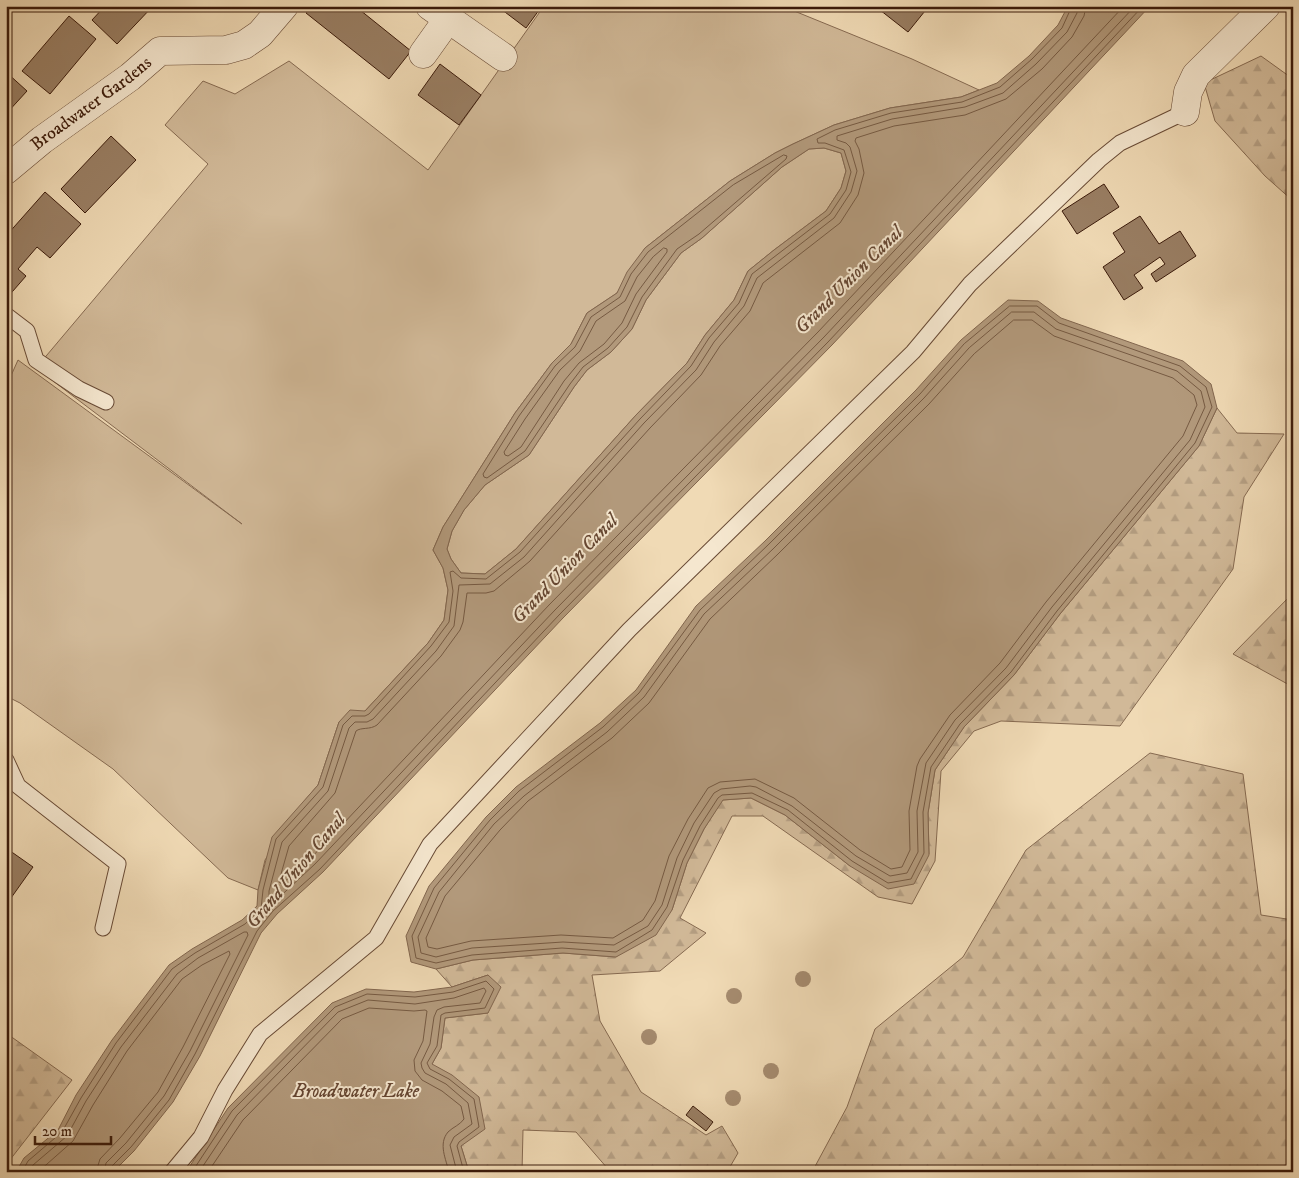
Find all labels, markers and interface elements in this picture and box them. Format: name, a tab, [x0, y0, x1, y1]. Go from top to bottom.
street label: Broadwater Gardens	[26, 52, 156, 156]
water label: Grand Union Canal	[790, 220, 909, 339]
water label: Grand Union Canal	[507, 508, 624, 628]
water label: Grand Union Canal	[241, 807, 352, 933]
water label: Broadwater Lake	[292, 1080, 420, 1103]
scale bar	[35, 1113, 111, 1145]
text: 20 m	[42, 1122, 72, 1141]

